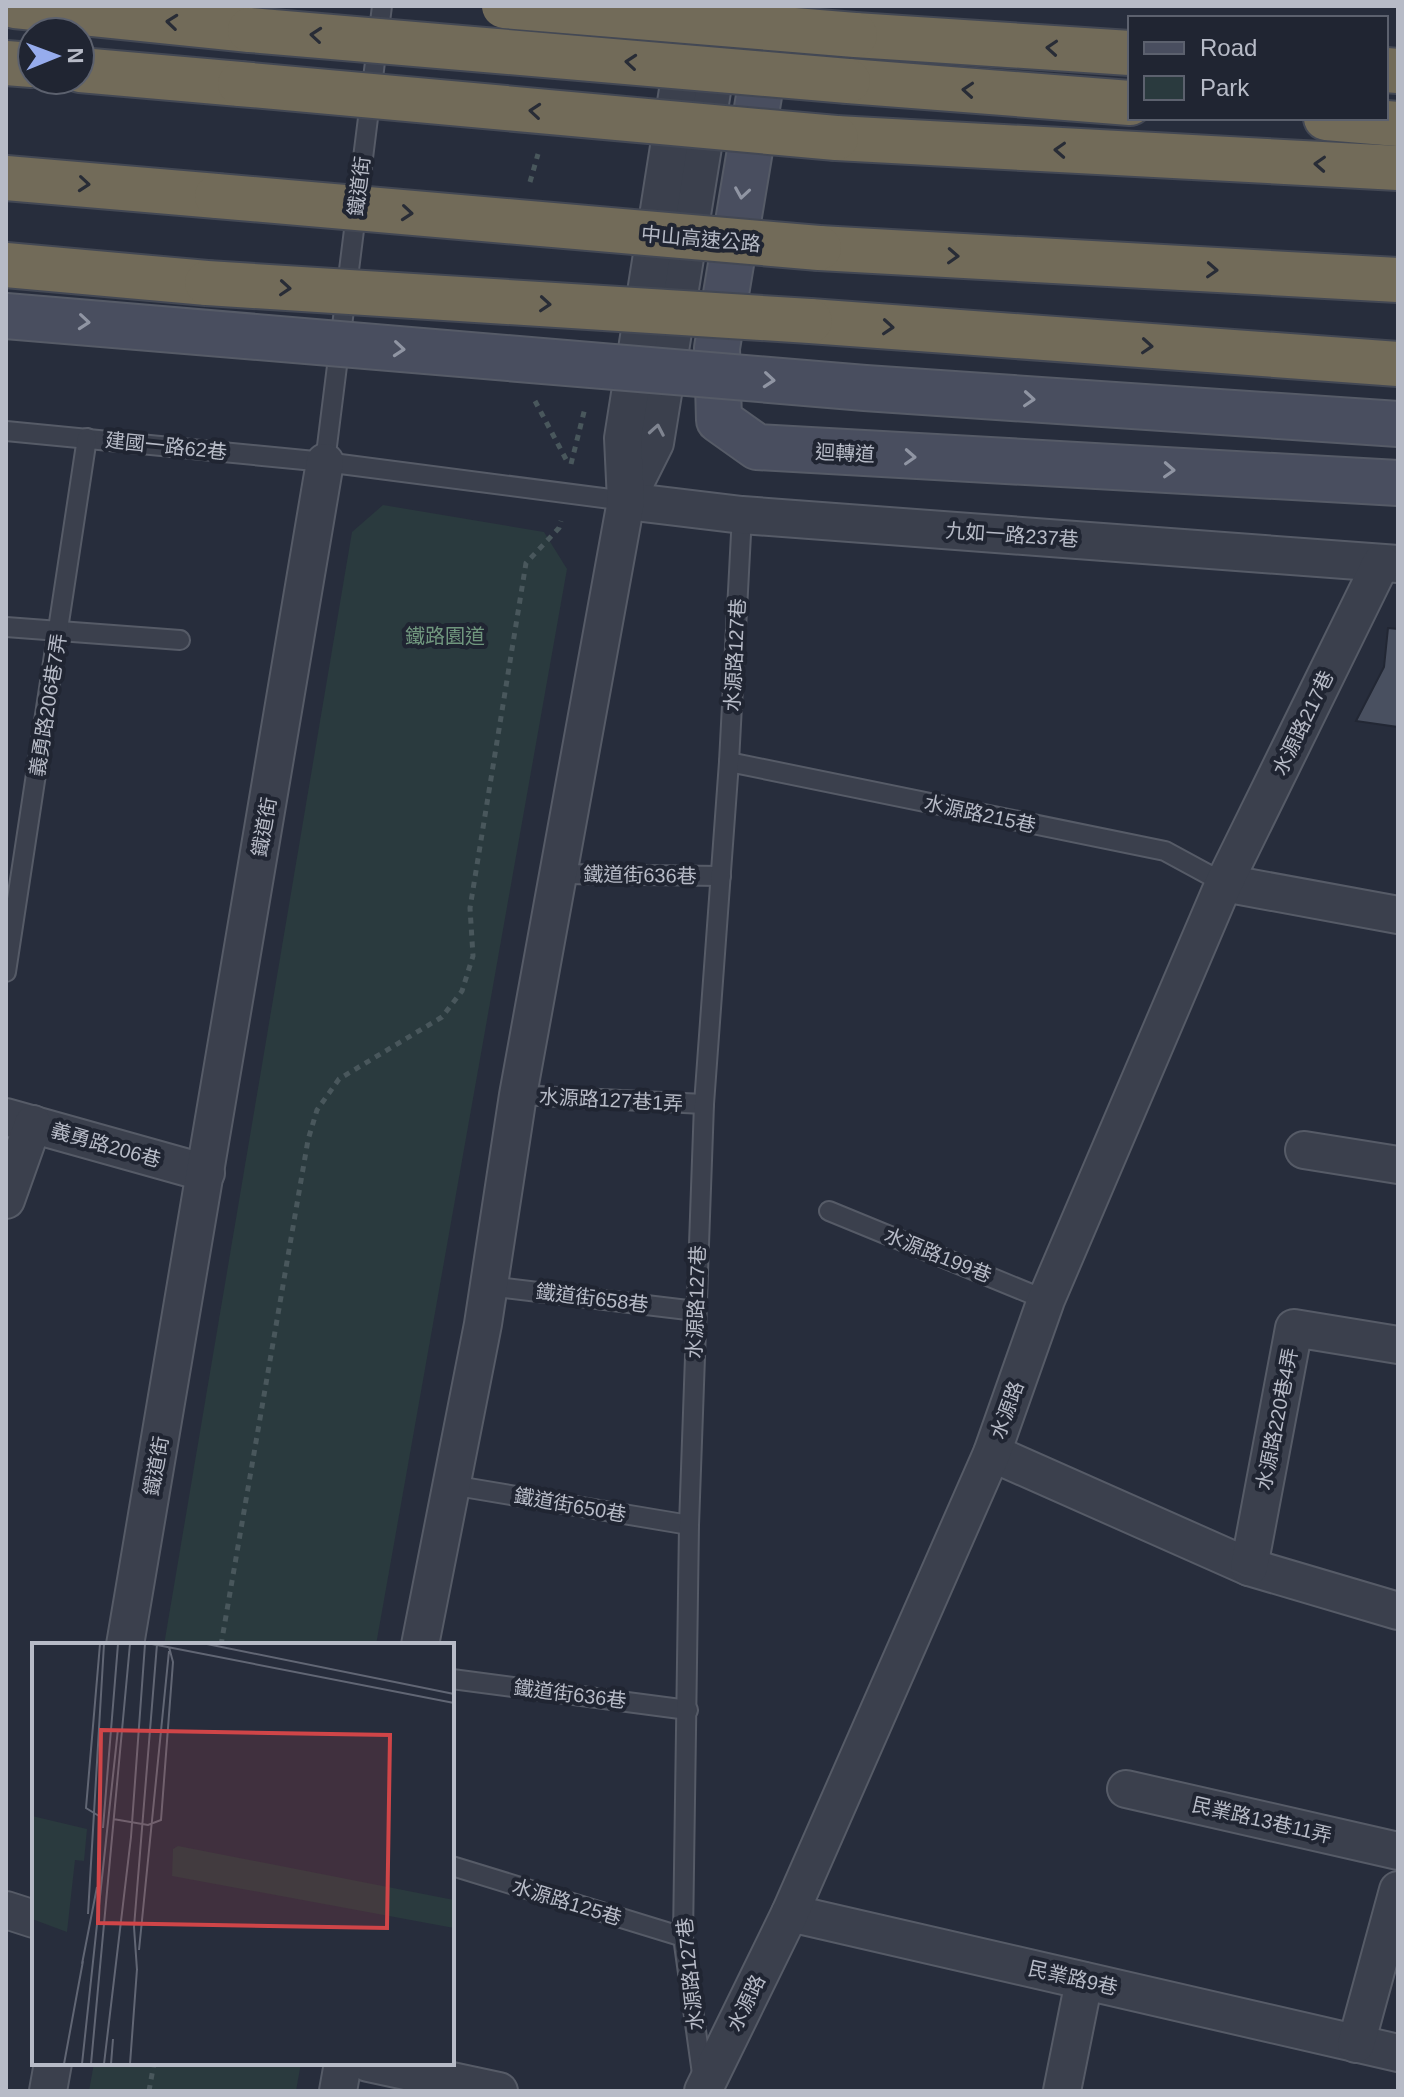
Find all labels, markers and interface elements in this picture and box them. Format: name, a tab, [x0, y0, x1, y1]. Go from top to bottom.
one-way arrow	[165, 13, 178, 30]
north arrow	[16, 16, 96, 96]
legend	[1128, 16, 1388, 120]
one-way arrow	[309, 27, 322, 44]
text: Road	[1200, 34, 1257, 61]
one-way arrow	[1045, 40, 1058, 57]
text: N	[63, 47, 88, 64]
one-way arrow	[624, 54, 637, 71]
text: Park	[1200, 74, 1250, 101]
one-way arrow	[962, 82, 975, 99]
one-way arrow	[528, 103, 541, 120]
one-way arrow	[1053, 142, 1066, 159]
street label: 鐵道街	[344, 155, 374, 217]
one-way arrow	[1313, 155, 1326, 172]
one-way arrow	[78, 176, 91, 193]
one-way arrow	[734, 186, 751, 200]
one-way arrow	[400, 204, 413, 221]
street label: 中山高速公路	[640, 223, 762, 255]
one-way arrow	[947, 247, 960, 264]
one-way arrow	[1206, 261, 1219, 278]
one-way arrow	[279, 279, 292, 296]
one-way arrow	[539, 295, 552, 312]
one-way arrow	[78, 314, 91, 331]
one-way arrow	[882, 318, 895, 335]
one-way arrow	[1141, 337, 1154, 354]
one-way arrow	[393, 340, 406, 357]
one-way arrow	[763, 371, 776, 388]
one-way arrow	[1023, 390, 1036, 407]
one-way arrow	[647, 423, 664, 436]
street label: 建國一路62巷	[104, 429, 228, 463]
street label: 迴轉道	[814, 440, 876, 466]
one-way arrow	[904, 448, 917, 465]
one-way arrow	[1163, 462, 1176, 479]
street label: 九如一路237巷	[945, 519, 1079, 551]
street label: 水源路127巷	[721, 598, 749, 712]
park label: 鐵路園道	[405, 625, 485, 647]
street label: 義勇路206巷7弄	[26, 632, 70, 778]
street label: 水源路217巷	[1268, 667, 1338, 779]
street label: 水源路215巷	[922, 791, 1038, 837]
street label: 鐵道街	[248, 796, 280, 858]
street label: 鐵道街636巷	[583, 863, 697, 887]
street label: 水源路127巷1弄	[538, 1085, 684, 1115]
street label: 義勇路206巷	[48, 1119, 164, 1171]
street label: 水源路199巷	[881, 1224, 995, 1286]
street label: 水源路127巷	[683, 1245, 709, 1359]
street label: 鐵道街658巷	[534, 1280, 650, 1316]
street label: 水源路220巷4弄	[1252, 1346, 1302, 1492]
street label: 水源路	[986, 1378, 1028, 1442]
street label: 鐵道街	[140, 1435, 172, 1497]
street label: 鐵道街650巷	[512, 1484, 628, 1526]
inset map	[32, 1643, 454, 2065]
street label: 鐵道街636巷	[512, 1676, 628, 1712]
street label: 民業路13巷11弄	[1190, 1793, 1334, 1847]
street label: 水源路125巷	[510, 1875, 624, 1929]
street label: 水源路127巷	[673, 1916, 707, 2032]
street label: 民業路9巷	[1026, 1957, 1120, 1999]
street label: 水源路	[723, 1971, 769, 2035]

